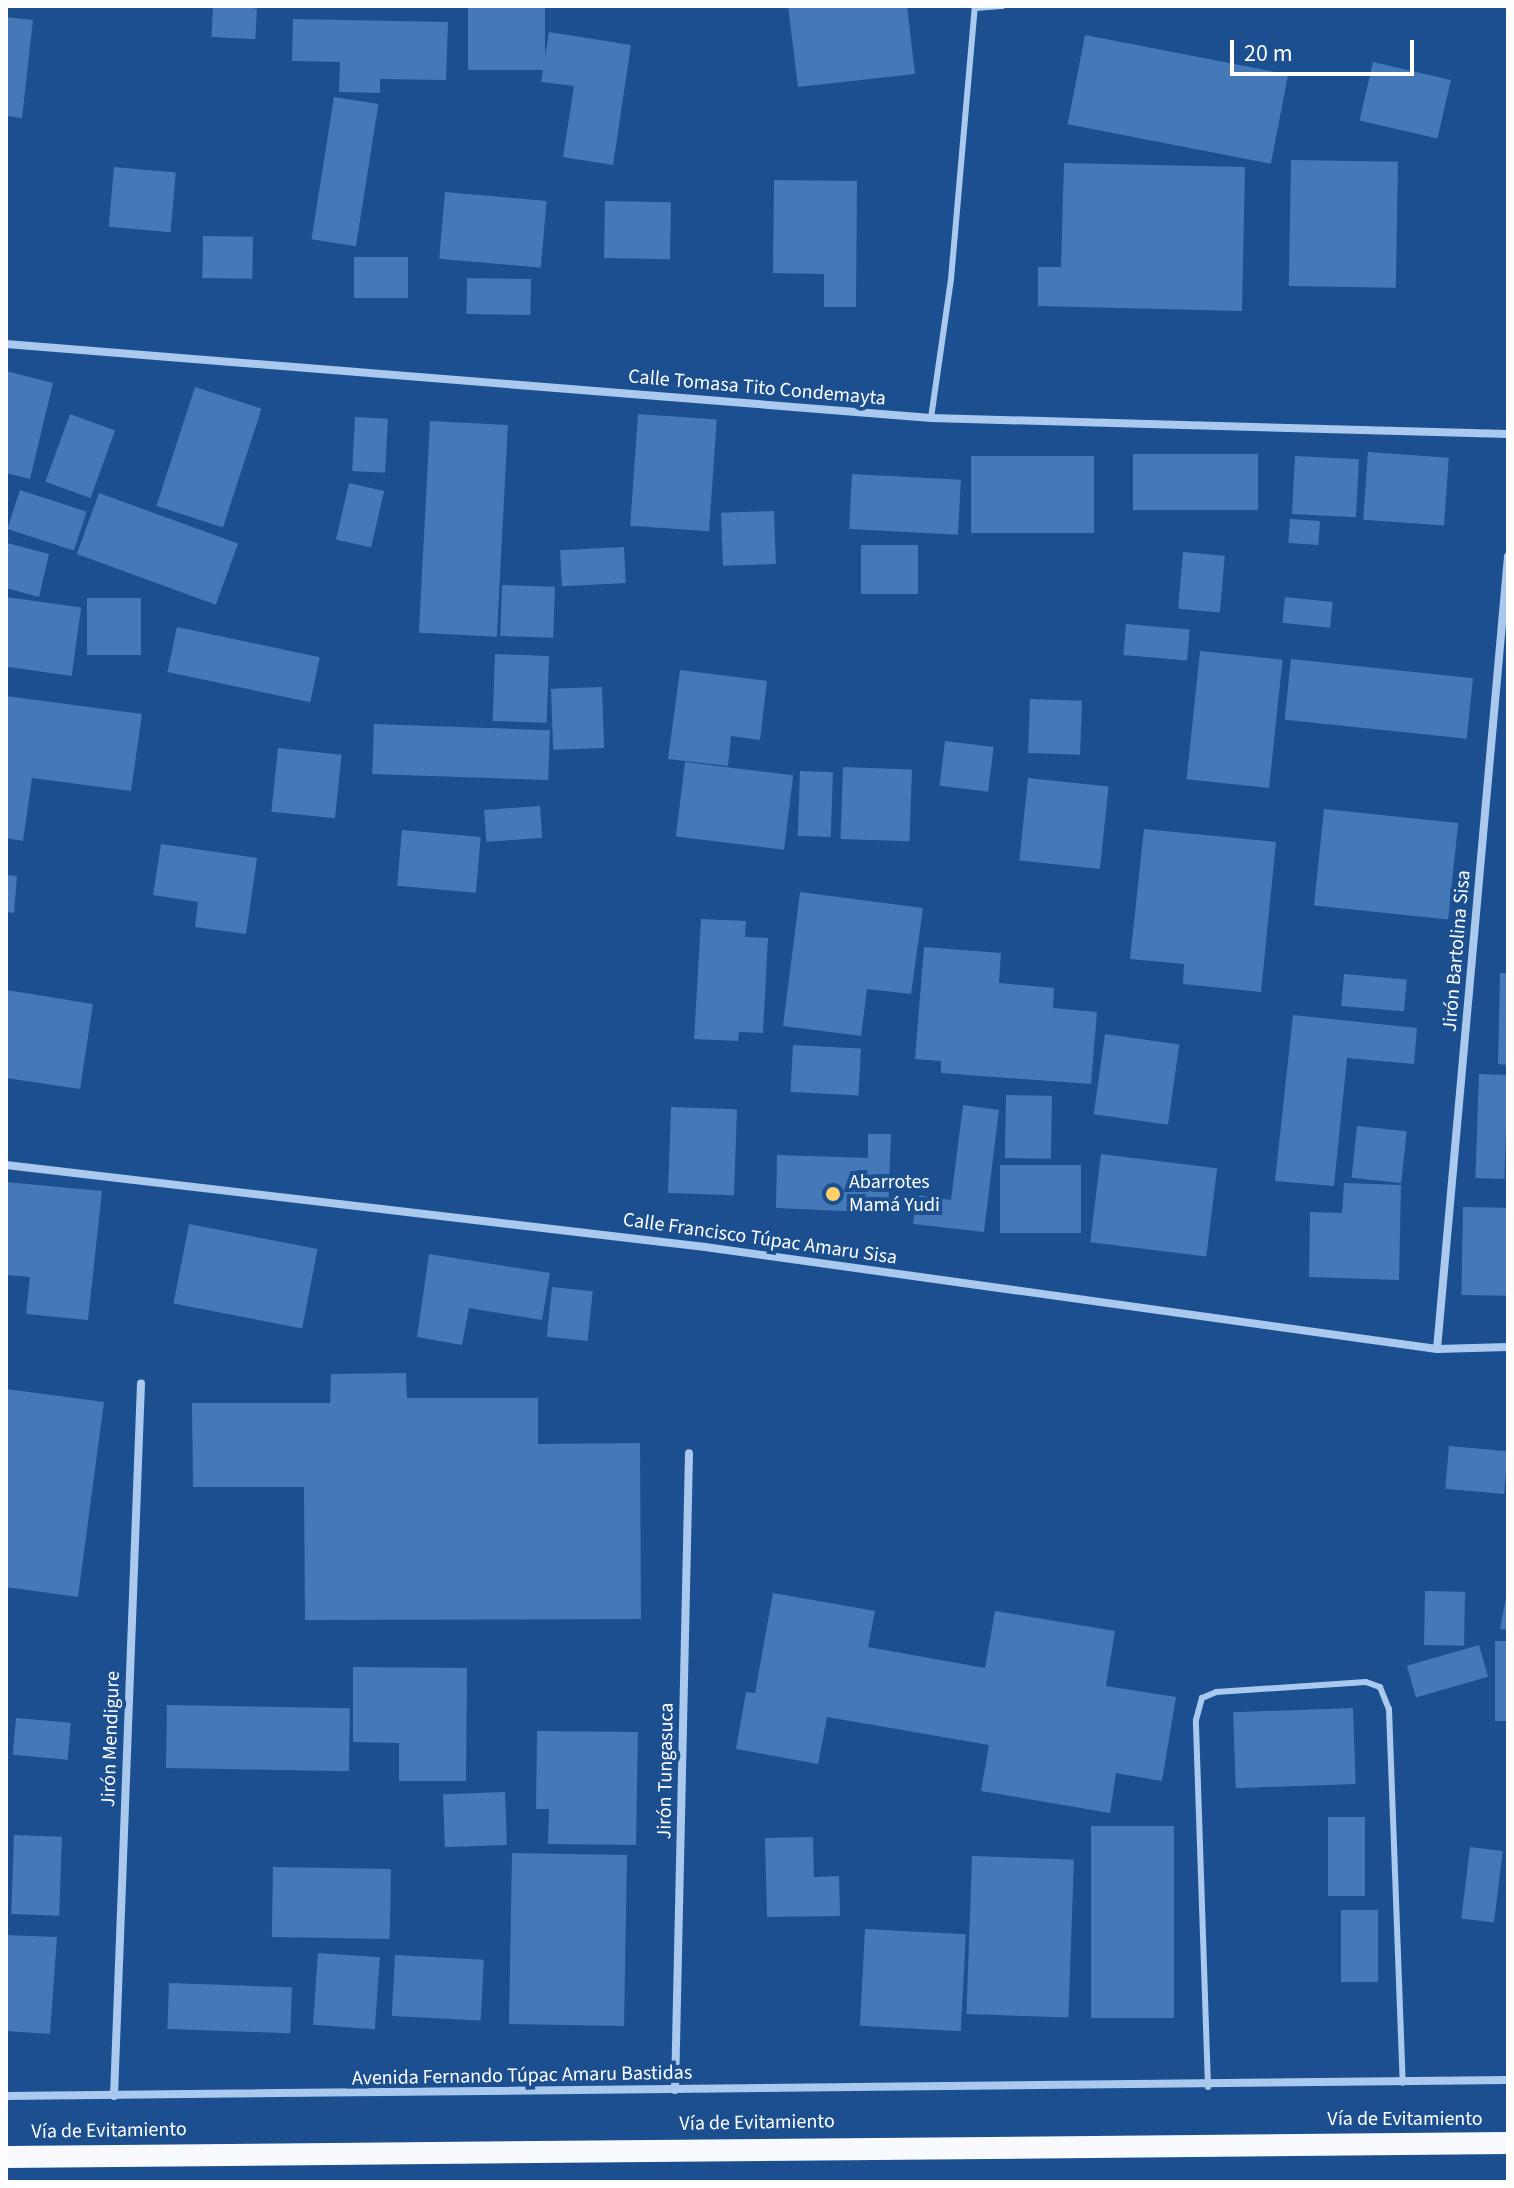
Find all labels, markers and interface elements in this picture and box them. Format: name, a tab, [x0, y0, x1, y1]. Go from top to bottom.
scale bar	[1234, 24, 1418, 74]
text: 20 m	[1244, 36, 1293, 71]
street label: Calle Tomasa Tito Condemayta	[627, 365, 887, 411]
street label: Jirón Bartolina Sisa	[1438, 869, 1476, 1033]
place label: Abarrotes Mamá Yudi	[849, 1170, 940, 1217]
marker: Abarrotes Mamá Yudi	[824, 1185, 842, 1203]
street label: Calle Francisco Túpac Amaru Sisa	[621, 1208, 899, 1270]
street label: Jirón Mendigure	[97, 1671, 125, 1807]
street label: Jirón Tungasuca	[653, 1702, 679, 1840]
street label: Avenida Fernando Túpac Amaru Bastidas	[352, 2061, 692, 2091]
street label: Vía de Evitamiento	[1327, 2107, 1483, 2131]
street label: Vía de Evitamiento	[679, 2110, 835, 2136]
street label: Vía de Evitamiento	[31, 2118, 187, 2144]

